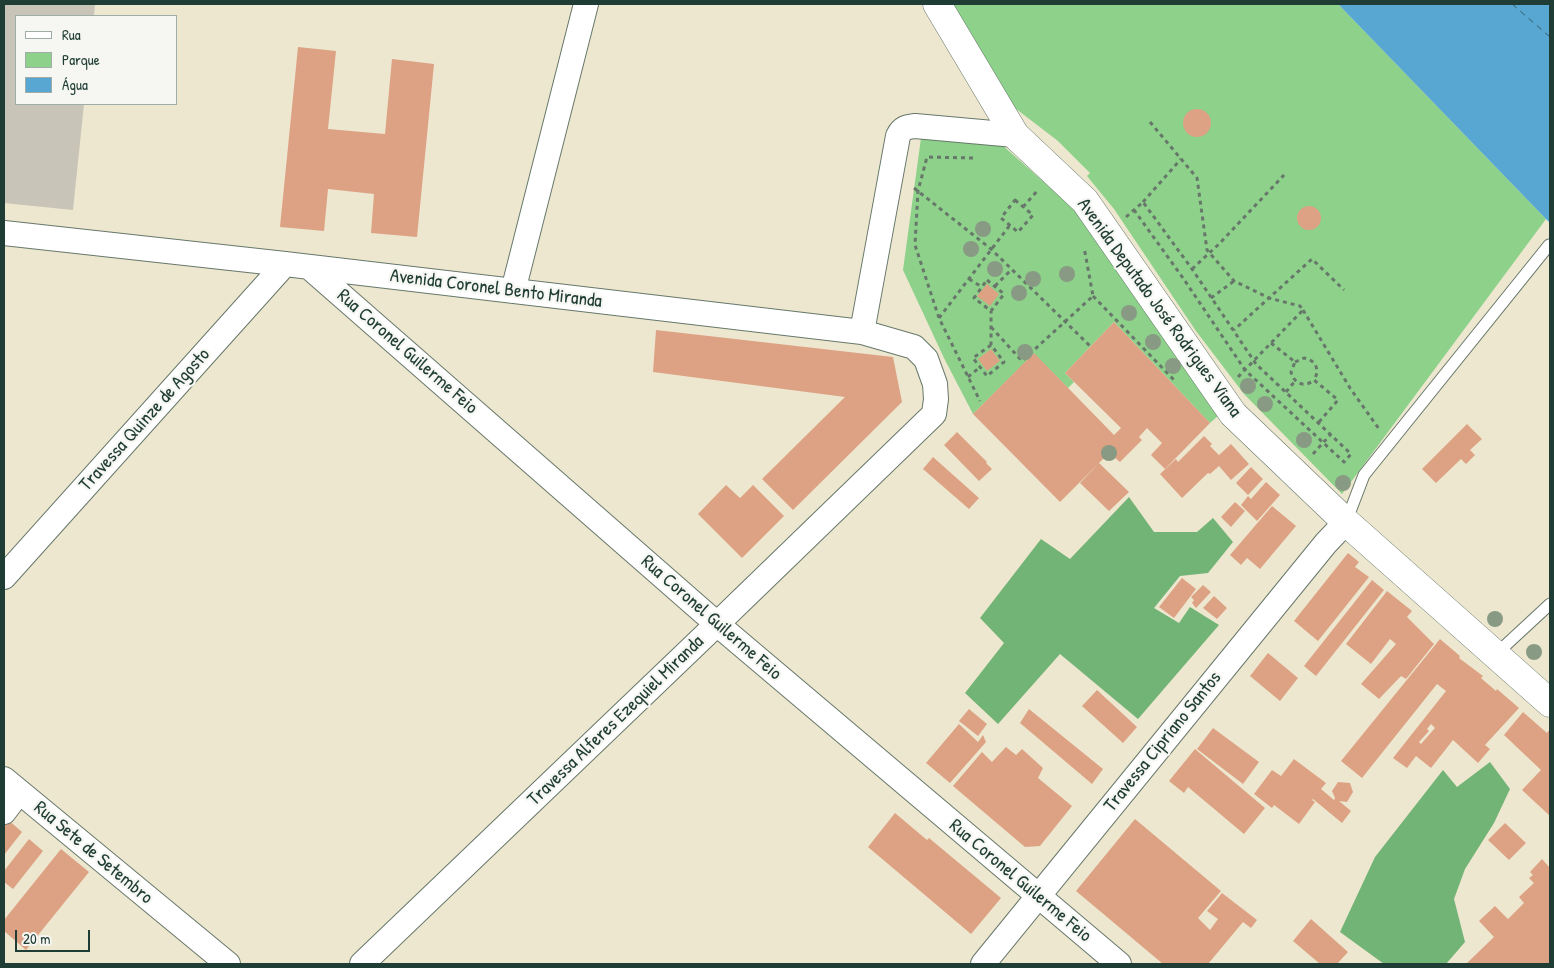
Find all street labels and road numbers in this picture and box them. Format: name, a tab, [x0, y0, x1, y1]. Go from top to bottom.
street label: Avenida Deputado José Rodrigues Viana	[1072, 194, 1246, 422]
street label: Avenida Coronel Bento Miranda	[389, 265, 603, 313]
street label: Rua Coronel Guilerme Feio	[332, 285, 482, 419]
street label: Travessa Quinze de Agosto	[75, 344, 215, 496]
street label: Rua Coronel Guilerme Feio	[636, 551, 786, 685]
street label: Travessa Alferes Ezequiel Miranda	[523, 631, 709, 811]
street label: Travessa Cipriano Santos	[1099, 667, 1227, 817]
street label: Rua Sete de Setembro	[29, 797, 157, 909]
street label: Rua Coronel Guilerme Feio	[944, 815, 1096, 947]

